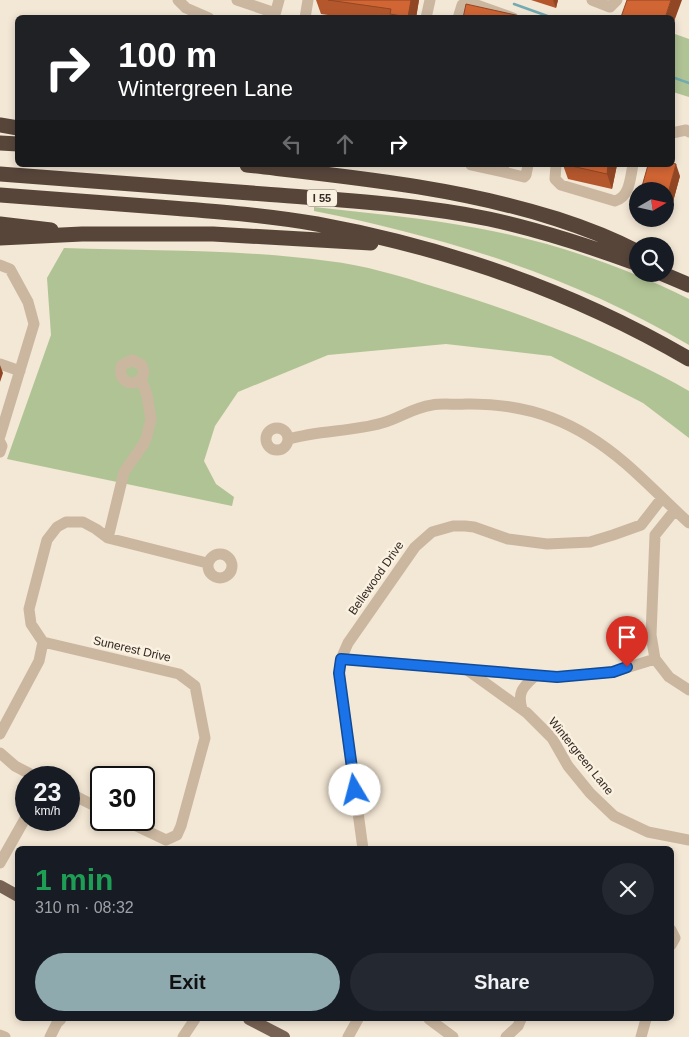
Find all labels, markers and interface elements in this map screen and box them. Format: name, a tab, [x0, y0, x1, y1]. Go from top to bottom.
icon: right	[35, 35, 100, 100]
text: 100 m	[118, 35, 217, 74]
text: Wintergreen Lane	[118, 76, 293, 101]
icon: left	[278, 130, 306, 158]
icon: ahead	[331, 130, 359, 158]
icon: right	[384, 130, 412, 158]
north arrow	[629, 182, 674, 228]
map controls	[629, 182, 674, 282]
road number: I 55	[307, 190, 337, 207]
button: search	[629, 237, 674, 282]
street label: Bellewood Drive	[345, 538, 407, 618]
pin	[606, 616, 648, 667]
icon: arrive	[613, 623, 641, 651]
street label: Sunerest Drive	[92, 633, 173, 665]
street label: Wintergreen Lane	[546, 715, 617, 798]
position arrow	[328, 763, 380, 815]
speed limit sign: 30	[90, 766, 155, 831]
text: 23	[34, 778, 61, 806]
text: km/h	[34, 804, 61, 818]
text: 1 min	[35, 863, 113, 896]
button: close	[602, 863, 654, 915]
text: 310 m · 08:32	[35, 899, 134, 916]
button: Exit	[35, 953, 340, 1011]
button: Share	[350, 953, 654, 1011]

